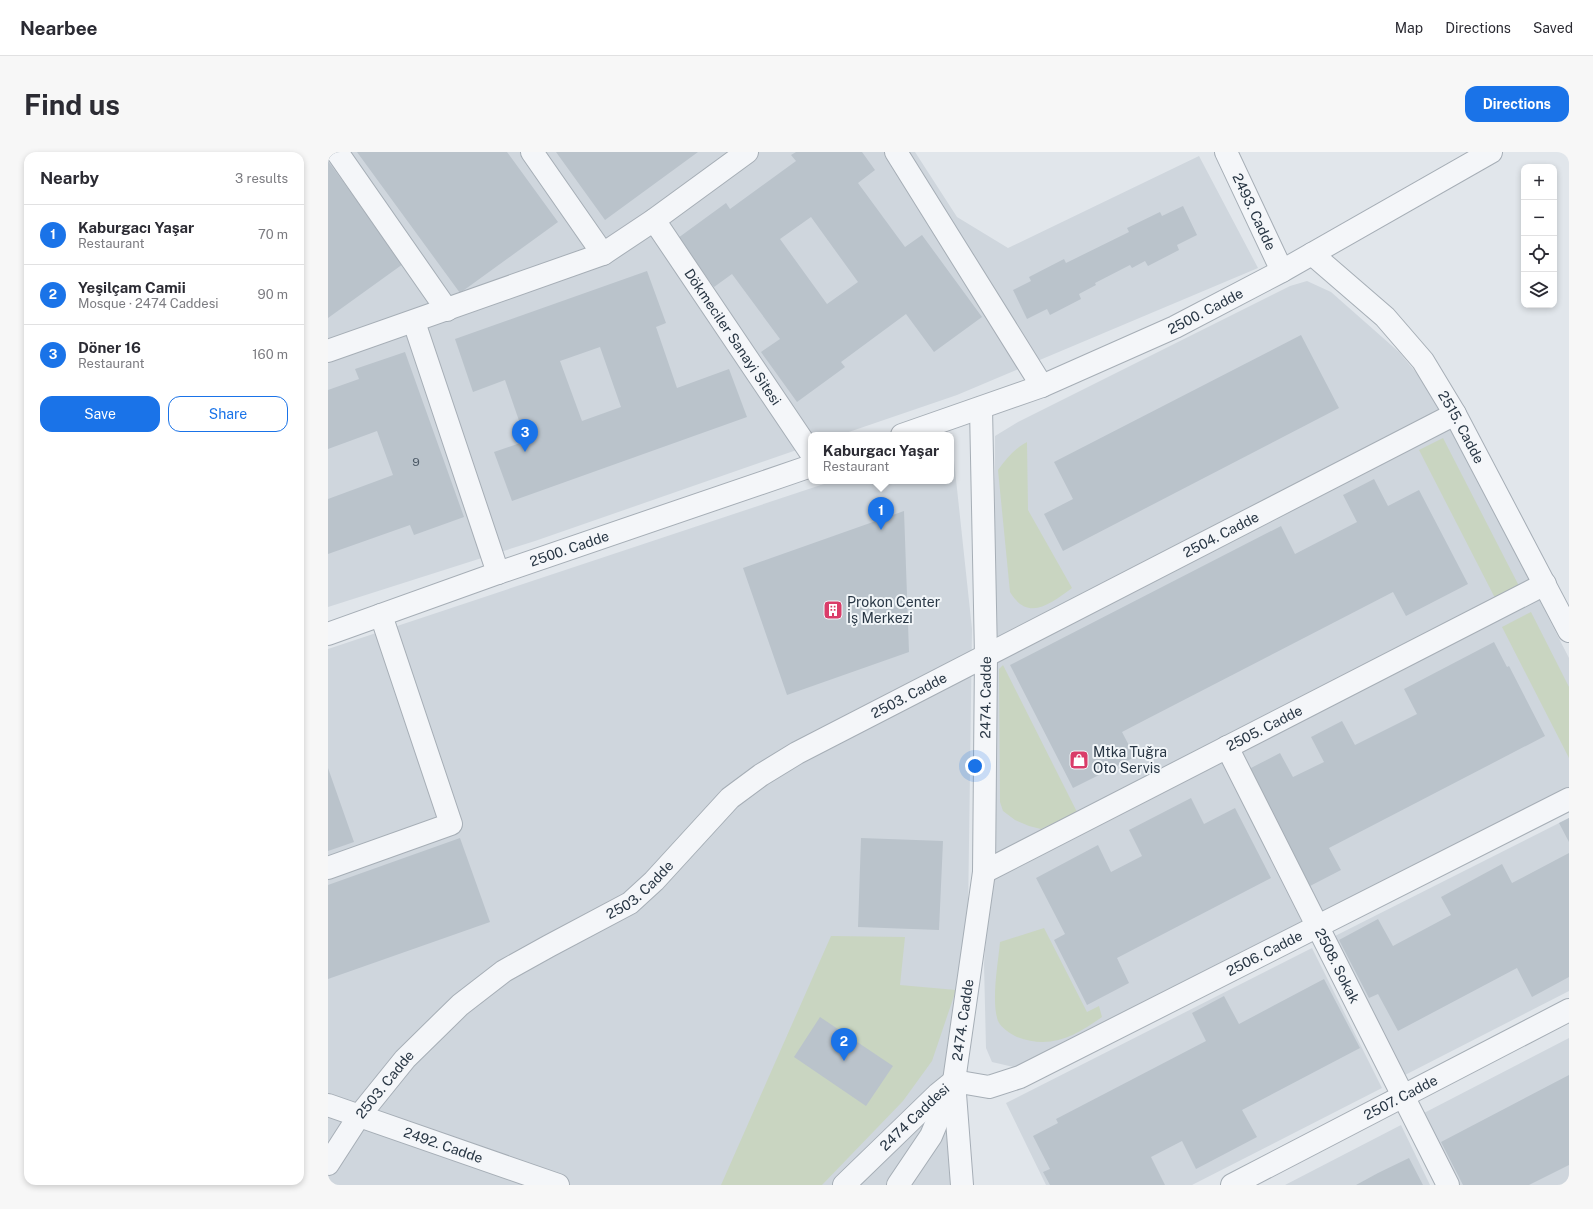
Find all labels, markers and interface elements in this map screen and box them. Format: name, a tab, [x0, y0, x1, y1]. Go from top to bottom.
text: Nearbee	[20, 17, 98, 39]
text: Map	[1395, 20, 1423, 36]
text: Directions	[1445, 20, 1511, 36]
text: Saved	[1533, 20, 1573, 36]
button: Directions	[1465, 86, 1569, 122]
text: Find us	[24, 88, 120, 121]
map controls	[1521, 164, 1557, 308]
button: +	[1521, 164, 1557, 200]
text: Nearby	[40, 168, 99, 188]
text: 3 results	[235, 171, 288, 186]
street label: 2493. Cadde	[1229, 171, 1279, 253]
button: −	[1521, 200, 1557, 236]
text: Kaburgacı Yaşar	[78, 219, 194, 236]
text: 1	[50, 227, 56, 242]
text: 70 m	[258, 227, 288, 242]
text: Restaurant	[78, 236, 144, 251]
button: locate	[1521, 236, 1557, 272]
street label: Dökmeciler Sanayi Sitesi	[681, 266, 784, 408]
button: layers	[1521, 272, 1557, 308]
text: Yeşilçam Camii	[78, 279, 186, 296]
street label: 2500. Cadde	[1165, 285, 1246, 337]
text: 2	[49, 287, 57, 302]
text: 90 m	[258, 287, 288, 302]
text: Mosque · 2474 Caddesi	[78, 296, 218, 311]
text: Döner 16	[78, 339, 141, 356]
text: 3	[49, 347, 57, 362]
text: 160 m	[252, 347, 288, 362]
text: Restaurant	[78, 356, 144, 371]
street label: 2515. Cadde	[1435, 388, 1488, 466]
button: Save	[40, 396, 160, 432]
button: Share	[168, 396, 288, 432]
pin: 3	[512, 419, 538, 452]
popup	[808, 432, 954, 484]
text: Kaburgacı Yaşar	[823, 442, 939, 459]
house number: 9	[412, 455, 420, 469]
text: Restaurant	[823, 459, 889, 474]
pin: 1	[868, 497, 894, 530]
street label: 2504. Cadde	[1180, 508, 1262, 561]
street label: 2500. Cadde	[528, 528, 611, 570]
place label: Prokon Center İş Merkezi	[847, 594, 940, 626]
building icon: Prokon Center İş Merkezi	[822, 599, 844, 621]
street label: 2474. Cadde	[977, 656, 994, 739]
street label: 2503. Cadde	[868, 669, 950, 721]
street label: 2505. Cadde	[1224, 702, 1305, 754]
place label: Mtka Tuğra Oto Servis	[1093, 744, 1167, 776]
shop icon: Mtka Tuğra Oto Servis	[1068, 749, 1090, 771]
your location	[965, 756, 985, 776]
street label: 2503. Cadde	[603, 857, 677, 922]
street label: 2508. Sokak	[1312, 926, 1363, 1006]
street label: 2506. Cadde	[1224, 927, 1305, 979]
street label: 2474. Cadde	[949, 978, 977, 1062]
pin: 2	[831, 1028, 857, 1061]
street label: 2503. Cadde	[352, 1047, 417, 1122]
street label: 2507. Cadde	[1361, 1072, 1440, 1123]
street label: 2474 Caddesi	[877, 1080, 952, 1154]
street label: 2492. Cadde	[402, 1124, 485, 1166]

